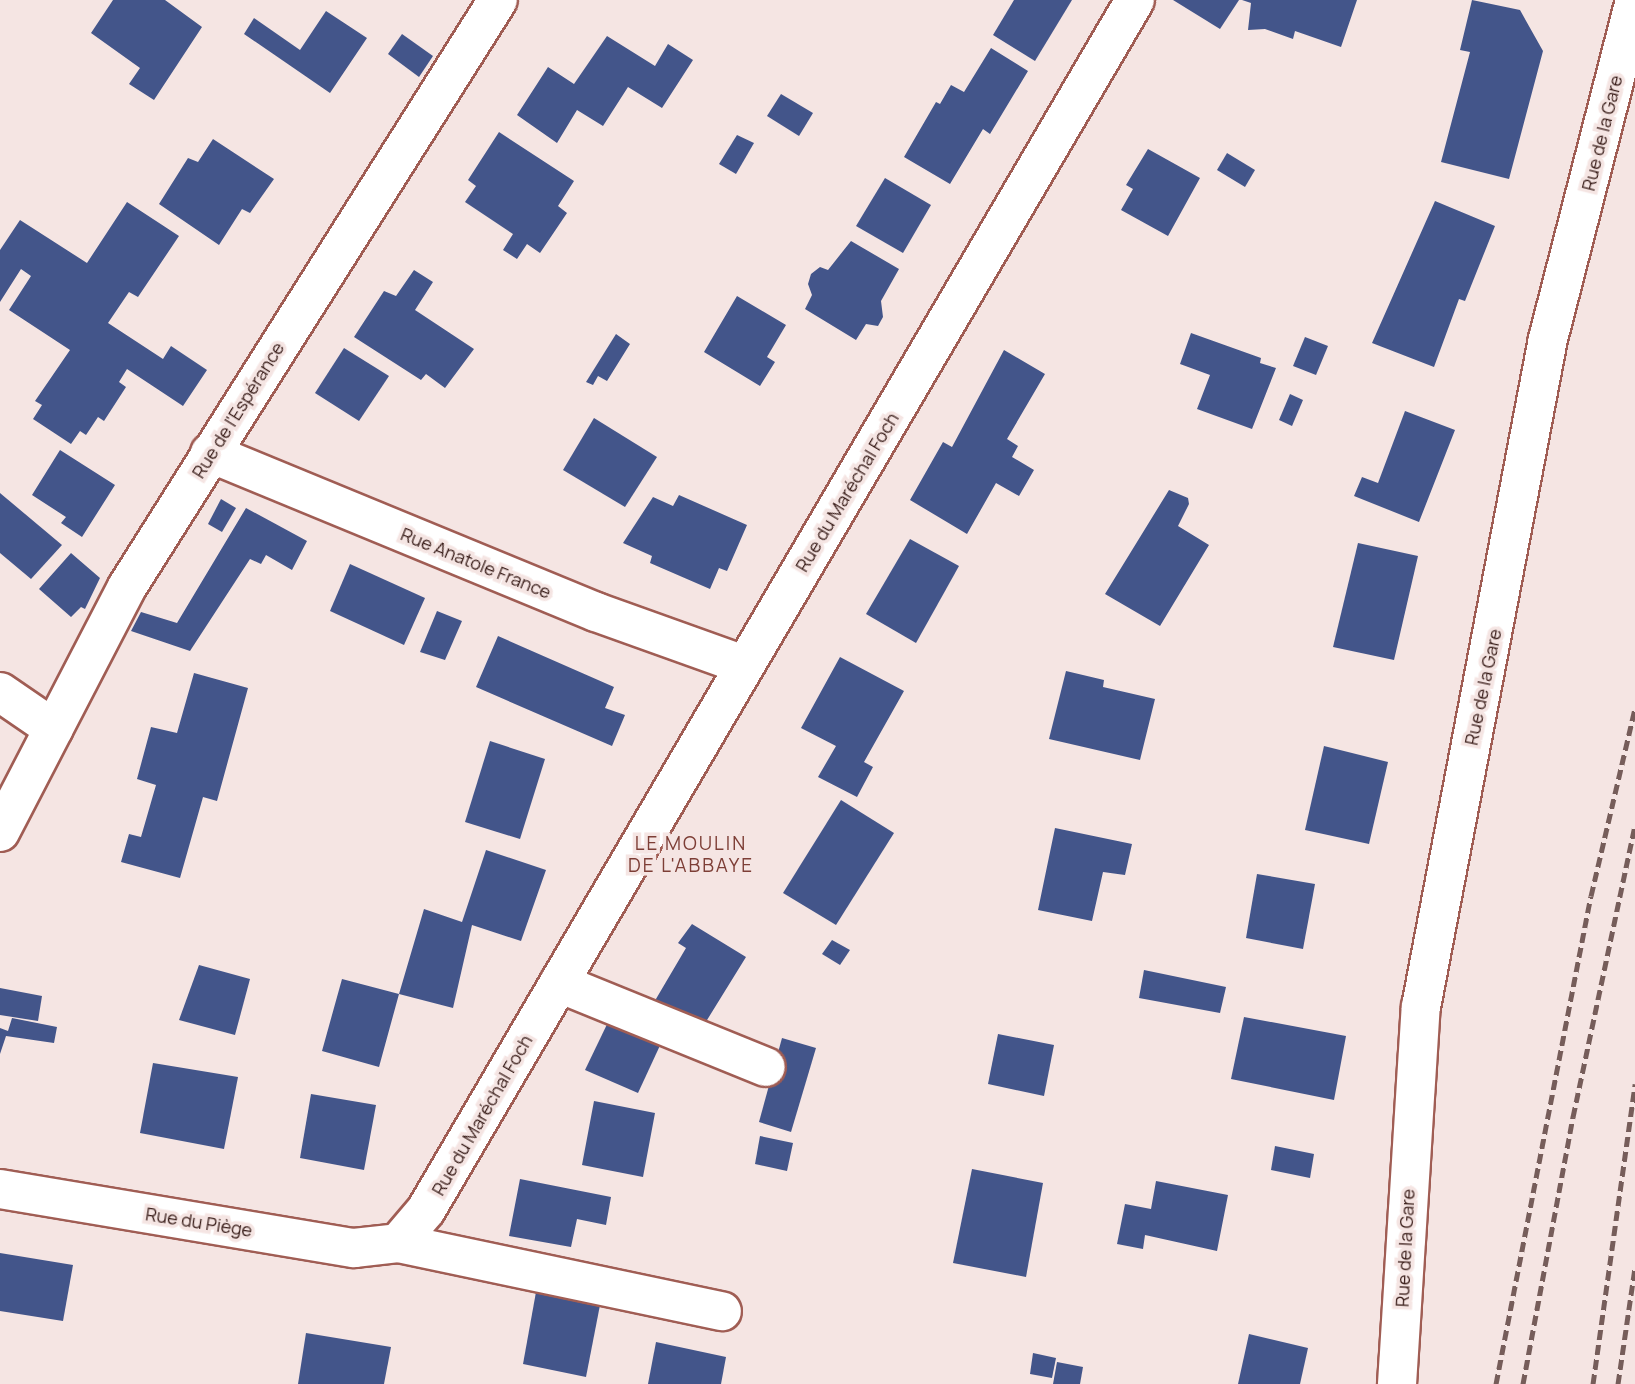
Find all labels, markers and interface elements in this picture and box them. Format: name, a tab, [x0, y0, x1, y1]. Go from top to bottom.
street label: Rue de la Gare	[1577, 73, 1627, 193]
street label: Rue de l'Espérance	[187, 338, 289, 482]
street label: Rue du Maréchal Foch	[791, 409, 903, 575]
street label: Rue Anatole France	[398, 523, 554, 603]
street label: Rue de la Gare	[1460, 627, 1506, 747]
district label: LE MOULIN DE L'ABBAYE	[629, 833, 753, 877]
street label: Rue du Maréchal Foch	[427, 1031, 537, 1199]
street label: Rue de la Gare	[1391, 1188, 1419, 1308]
street label: Rue du Piège	[144, 1203, 254, 1241]

